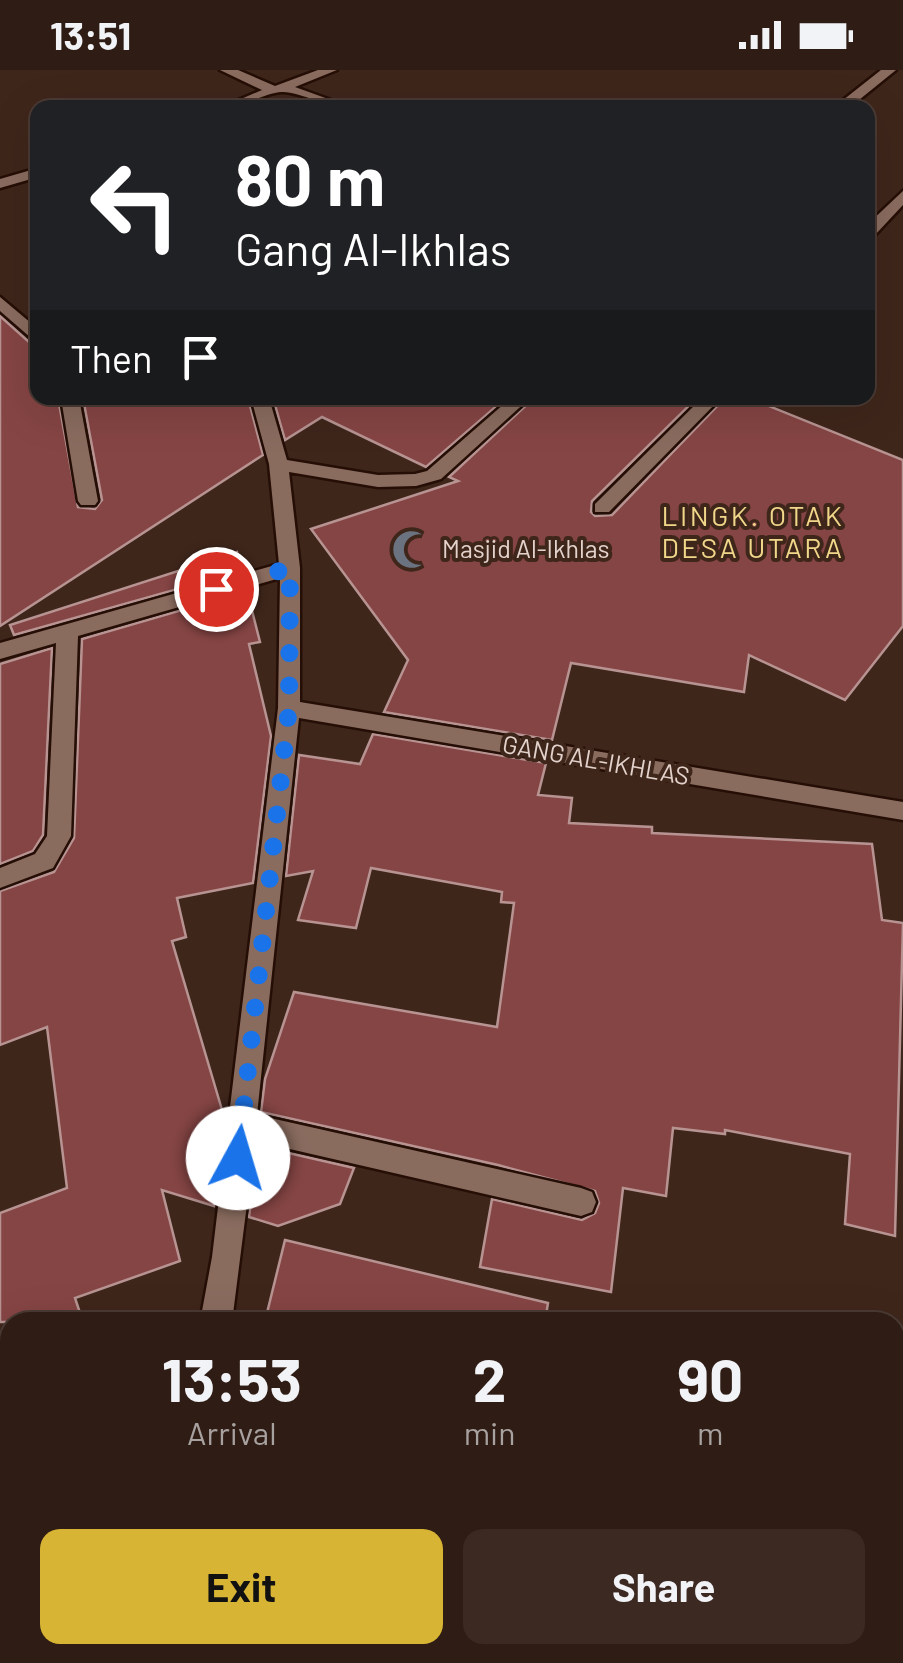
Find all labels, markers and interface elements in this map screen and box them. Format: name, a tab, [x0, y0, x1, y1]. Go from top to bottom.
text: 13:51	[50, 12, 131, 58]
text: 80 m	[235, 136, 385, 220]
icon: left	[70, 140, 200, 270]
text: Gang Al-Ikhlas	[235, 221, 511, 275]
icon: arrive	[173, 330, 228, 385]
text: Then	[70, 335, 153, 381]
district label: LINGK. OTAK DESA UTARA	[662, 498, 844, 564]
mosque icon: Masjid Al-Ikhlas	[391, 528, 433, 570]
place label: Masjid Al-Ikhlas	[442, 533, 610, 563]
pin	[174, 547, 259, 632]
icon: arrive	[189, 562, 244, 617]
street label: GANG AL-IKHLAS	[500, 728, 692, 790]
position arrow	[186, 1106, 290, 1210]
text: 13:53	[162, 1342, 302, 1414]
text: 2	[473, 1342, 506, 1414]
text: 90	[677, 1342, 743, 1414]
text: Arrival	[187, 1413, 277, 1451]
text: min	[464, 1413, 516, 1451]
text: m	[697, 1413, 723, 1451]
button: Exit	[40, 1529, 443, 1644]
button: Share	[463, 1529, 865, 1644]

